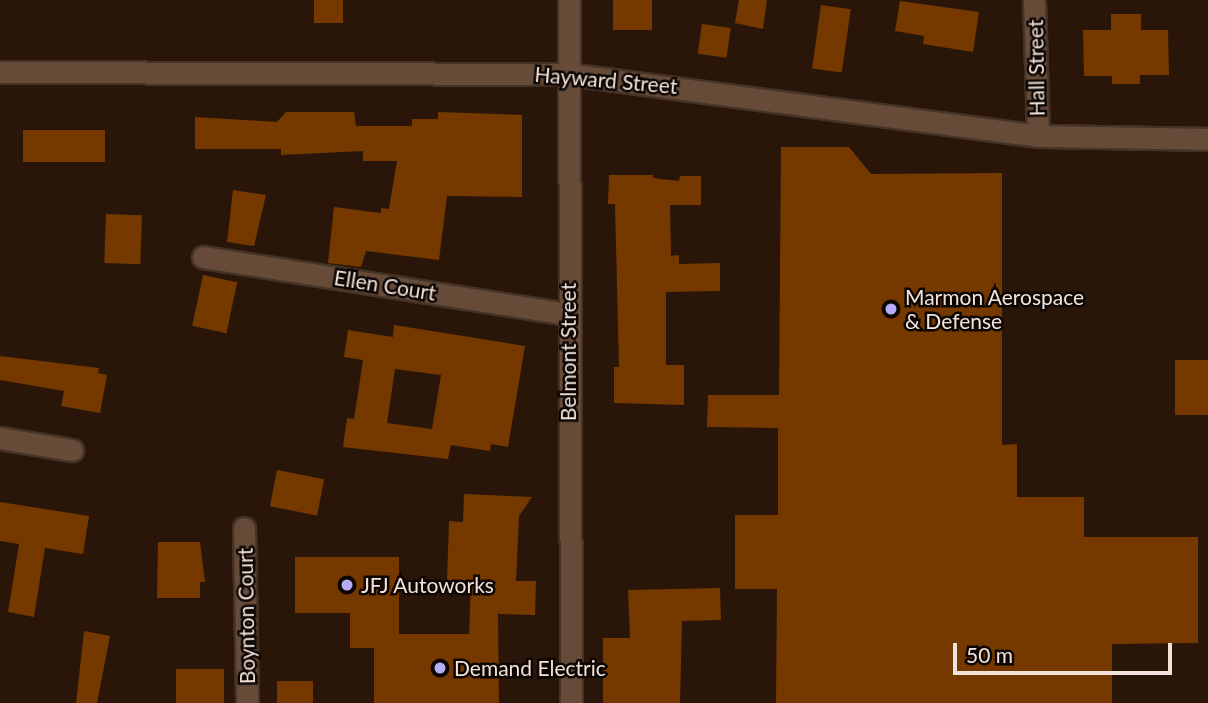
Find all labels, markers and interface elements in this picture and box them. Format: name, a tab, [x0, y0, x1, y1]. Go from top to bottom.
street label: Hall Street	[1023, 19, 1049, 117]
street label: Hayward Street	[534, 61, 678, 99]
street label: Ellen Court	[332, 265, 438, 305]
street label: Belmont Street	[555, 283, 581, 421]
place label: Marmon Aerospace & Defense	[905, 284, 1085, 334]
marker: Marmon Aerospace & Defense	[883, 301, 899, 317]
street label: Boynton Court	[232, 548, 260, 684]
place label: JFJ Autoworks	[361, 572, 495, 598]
marker: JFJ Autoworks	[339, 577, 355, 593]
scale bar	[956, 630, 1175, 674]
text: 50 m	[966, 642, 1013, 667]
place label: Demand Electric	[454, 655, 606, 681]
marker: Demand Electric	[432, 660, 448, 676]

